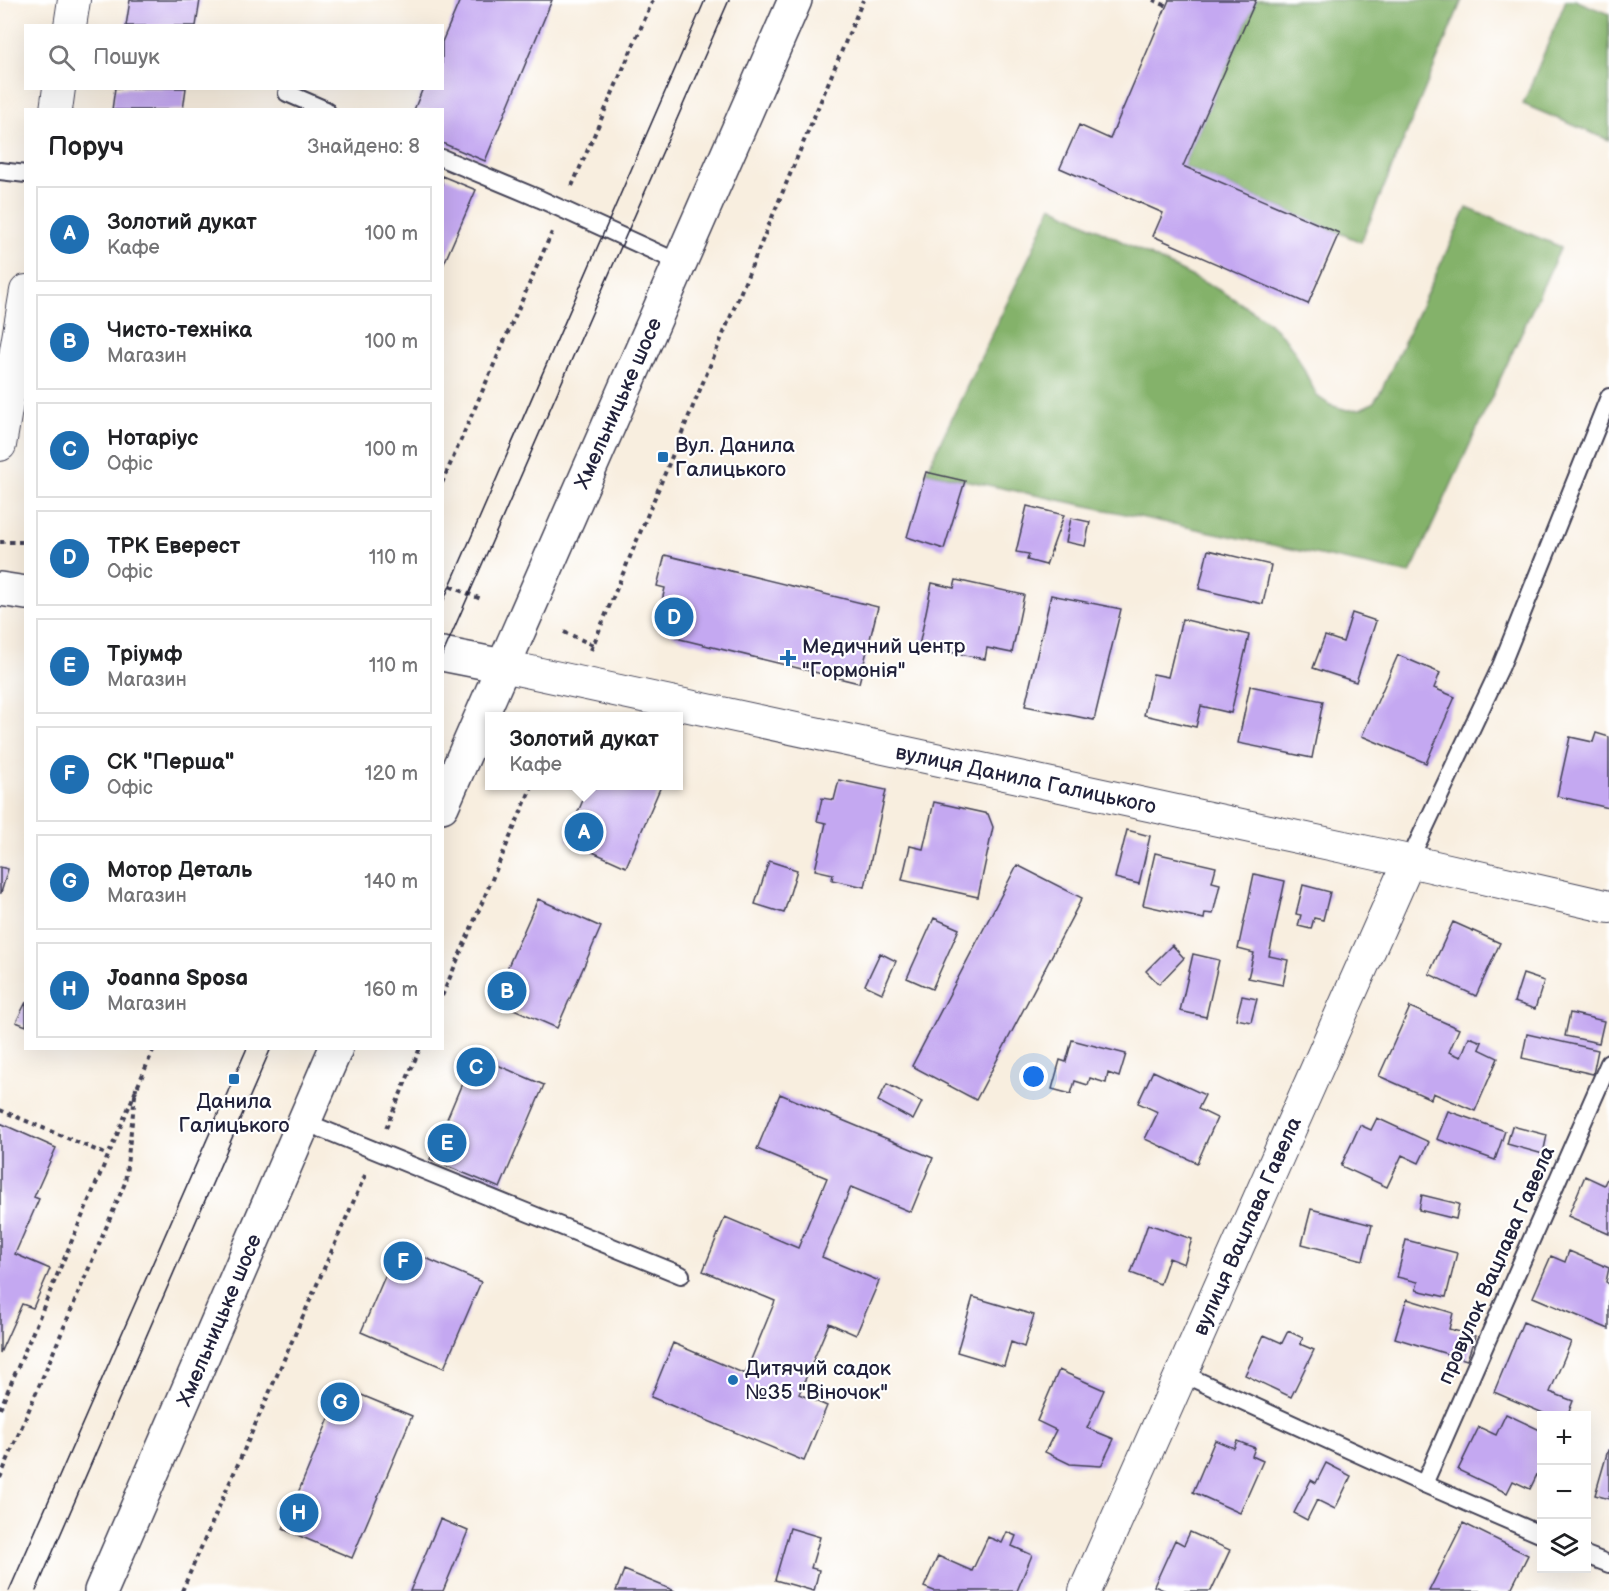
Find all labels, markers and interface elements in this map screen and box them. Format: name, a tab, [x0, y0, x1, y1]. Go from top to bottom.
search box	[24, 24, 444, 90]
icon: search	[45, 41, 78, 74]
text: Пошук	[93, 44, 160, 71]
text: Поруч	[48, 132, 124, 163]
text: Знайдено: 8	[308, 135, 420, 159]
text: Золотий дукат	[107, 209, 257, 236]
text: A	[63, 222, 76, 246]
text: 100 m	[365, 222, 418, 246]
text: Кафе	[107, 236, 160, 260]
street label: Хмельницьке шосе	[569, 314, 668, 493]
text: Чисто-техніка	[107, 317, 252, 344]
text: B	[62, 330, 77, 354]
text: 100 m	[365, 330, 418, 354]
text: Магазин	[107, 344, 187, 368]
text: Нотаріус	[107, 425, 198, 452]
place label: Вул. Данила Галицького	[675, 433, 796, 482]
text: C	[62, 438, 77, 462]
text: 100 m	[365, 438, 418, 462]
marker: Вул. Данила Галицького	[656, 450, 670, 464]
text: Офіс	[107, 452, 153, 476]
text: ТРК Еверест	[107, 533, 240, 560]
text: D	[63, 546, 76, 570]
text: 110 m	[369, 546, 418, 570]
text: Офіс	[107, 560, 153, 584]
pin: D	[654, 594, 694, 640]
place label: Медичний центр "Гормонія"	[802, 634, 966, 683]
text: Тріумф	[107, 641, 183, 668]
marker: Медичний центр "Гормонія"	[779, 649, 797, 667]
text: E	[63, 654, 76, 678]
text: 110 m	[369, 654, 418, 678]
text: Магазин	[107, 668, 187, 692]
popup	[485, 712, 683, 790]
text: Золотий дукат	[509, 726, 659, 753]
street label: вулиця Данила Галицького	[893, 740, 1158, 819]
text: СК "Перша"	[107, 749, 234, 776]
text: Кафе	[509, 753, 562, 777]
text: F	[63, 762, 76, 786]
text: 120 m	[365, 762, 418, 786]
text: Офіс	[107, 776, 153, 800]
pin: A	[564, 810, 604, 854]
text: Мотор Деталь	[107, 857, 252, 884]
text: G	[62, 870, 77, 894]
text: 140 m	[364, 870, 418, 894]
text: Магазин	[107, 884, 187, 908]
text: Joanna Sposa	[107, 965, 248, 992]
pin: B	[488, 968, 526, 1014]
text: H	[62, 978, 77, 1002]
text: 160 m	[364, 978, 418, 1002]
text: Магазин	[107, 992, 187, 1016]
pin: C	[456, 1044, 496, 1090]
your location	[1019, 1062, 1048, 1091]
marker: Данила Галицького	[227, 1072, 241, 1086]
place label: Данила Галицького	[179, 1089, 289, 1138]
street label: вулиця Вацлава Гавела	[1188, 1113, 1307, 1339]
pin: E	[428, 1120, 466, 1166]
street label: провулок Вацлава Гавела	[1433, 1142, 1561, 1388]
street label: Хмельницьке шосе	[172, 1230, 267, 1410]
pin: F	[384, 1238, 422, 1284]
place label: Дитячий садок №35 "Віночок"	[745, 1356, 891, 1405]
marker: Дитячий садок №35 "Віночок"	[726, 1373, 740, 1387]
pin: G	[320, 1380, 360, 1424]
map controls	[1537, 1411, 1591, 1573]
button: +	[1537, 1411, 1591, 1465]
button: −	[1537, 1465, 1591, 1519]
pin: H	[280, 1490, 318, 1536]
button: layers	[1537, 1519, 1591, 1573]

